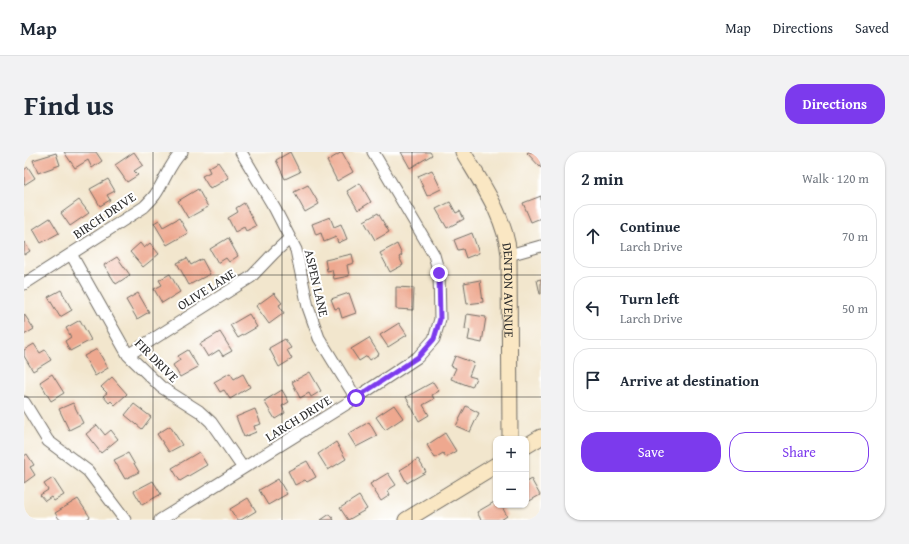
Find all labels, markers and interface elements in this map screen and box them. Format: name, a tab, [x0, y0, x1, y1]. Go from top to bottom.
text: Map	[20, 14, 57, 42]
text: Map	[725, 18, 751, 38]
text: Directions	[773, 18, 833, 38]
text: Saved	[855, 18, 889, 38]
text: Find us	[24, 84, 114, 125]
button: Directions	[785, 84, 885, 124]
text: 2 min	[581, 166, 623, 191]
text: Walk · 120 m	[802, 169, 869, 188]
street label: BIRCH DRIVE	[69, 187, 140, 243]
text: Continue	[620, 216, 681, 237]
icon: ahead	[582, 225, 604, 247]
text: 70 m	[842, 227, 868, 246]
text: Larch Drive	[620, 237, 683, 256]
street label: DENTON AVENUE	[497, 241, 518, 338]
street label: ASPEN LANE	[300, 248, 334, 319]
street label: OLIVE LANE	[173, 264, 239, 315]
route end	[430, 264, 448, 282]
text: Turn left	[620, 288, 679, 309]
icon: left	[582, 297, 604, 319]
text: 50 m	[842, 299, 868, 318]
text: Larch Drive	[620, 309, 683, 328]
street label: FIR DRIVE	[130, 334, 183, 387]
icon: arrive	[582, 369, 604, 391]
text: Arrive at destination	[620, 370, 759, 391]
route start	[347, 389, 365, 407]
street label: LARCH DRIVE	[262, 390, 335, 446]
button: Save	[581, 432, 721, 472]
button: Share	[729, 432, 869, 472]
map controls	[493, 436, 529, 508]
button: +	[493, 436, 529, 472]
button: −	[493, 472, 529, 508]

